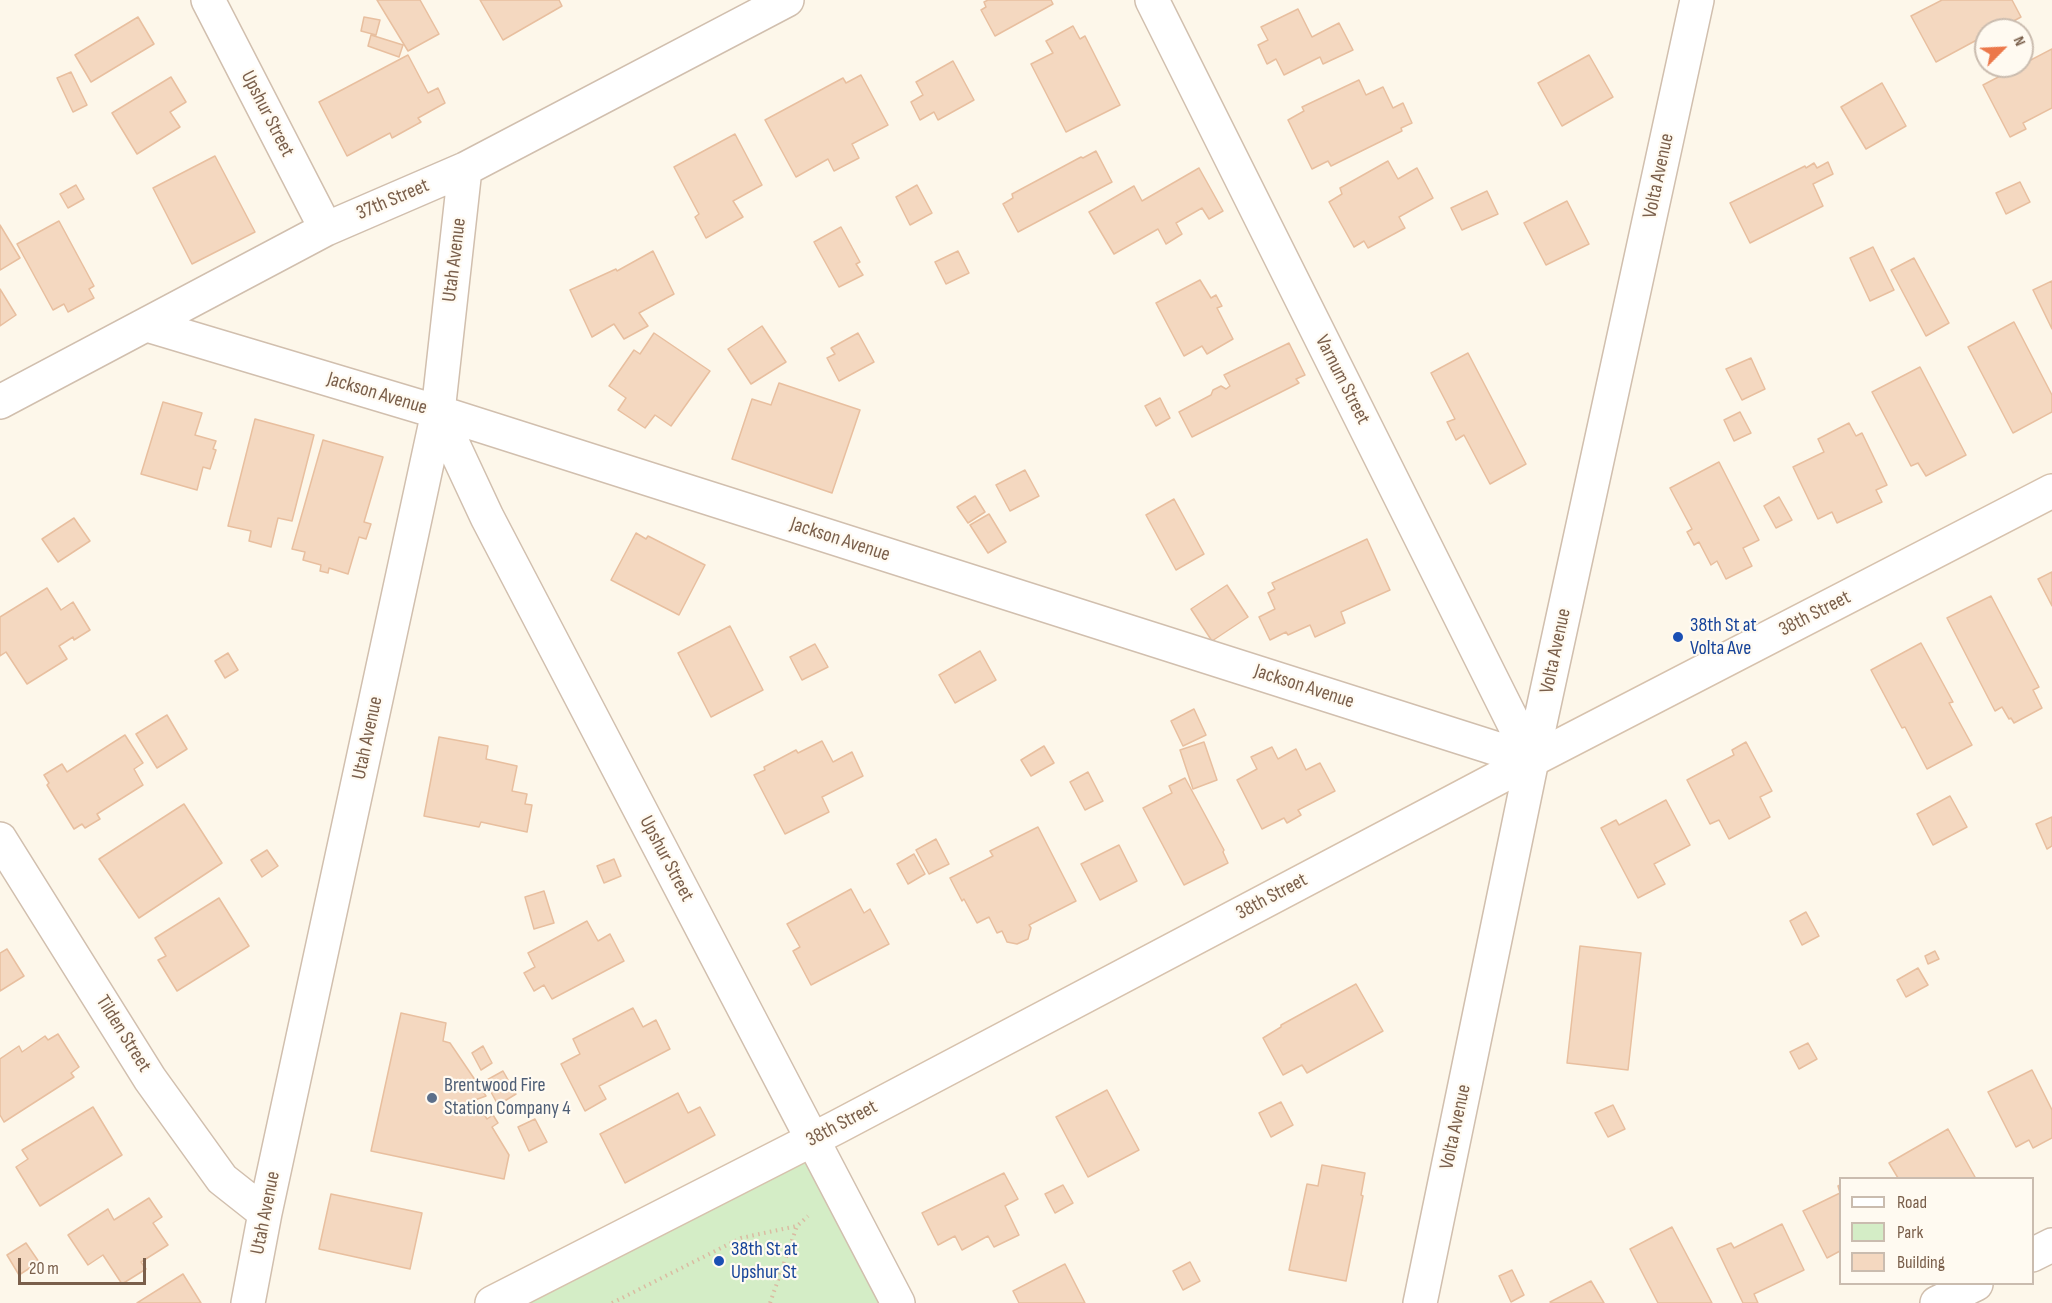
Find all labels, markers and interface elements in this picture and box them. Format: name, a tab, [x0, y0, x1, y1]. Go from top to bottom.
north arrow	[1974, 18, 2034, 78]
text: N	[2009, 34, 2029, 49]
street label: Upshur Street	[235, 67, 299, 161]
street label: Volta Avenue	[1638, 131, 1680, 221]
street label: 37th Street	[353, 174, 433, 226]
street label: Utah Avenue	[438, 217, 472, 303]
street label: Varnum Street	[1309, 331, 1375, 429]
street label: Jackson Avenue	[324, 367, 430, 421]
street label: Jackson Avenue	[787, 513, 893, 567]
street label: 38th Street	[1775, 586, 1855, 642]
street label: Volta Avenue	[1535, 606, 1577, 696]
place label: 38th St at Volta Ave	[1690, 614, 1757, 661]
marker: 38th St at Volta Ave	[1671, 630, 1685, 644]
street label: Jackson Avenue	[1251, 660, 1357, 714]
street label: Utah Avenue	[348, 694, 388, 782]
street label: Upshur Street	[633, 812, 699, 906]
street label: 38th Street	[1232, 868, 1312, 926]
street label: Tilden Street	[90, 991, 156, 1077]
place label: Brentwood Fire Station Company 4	[444, 1074, 570, 1121]
street label: Volta Avenue	[1435, 1082, 1477, 1172]
marker: Brentwood Fire Station Company 4	[425, 1091, 439, 1105]
street label: 38th Street	[802, 1095, 882, 1153]
street label: Utah Avenue	[246, 1169, 286, 1257]
legend	[1839, 1177, 2034, 1285]
text: Road	[1897, 1192, 1927, 1213]
text: Park	[1897, 1222, 1923, 1243]
place label: 38th St at Upshur St	[731, 1238, 798, 1285]
scale bar	[21, 1246, 148, 1284]
text: Building	[1897, 1252, 1945, 1273]
marker: 38th St at Upshur St	[712, 1254, 726, 1268]
text: 20 m	[29, 1258, 59, 1279]

